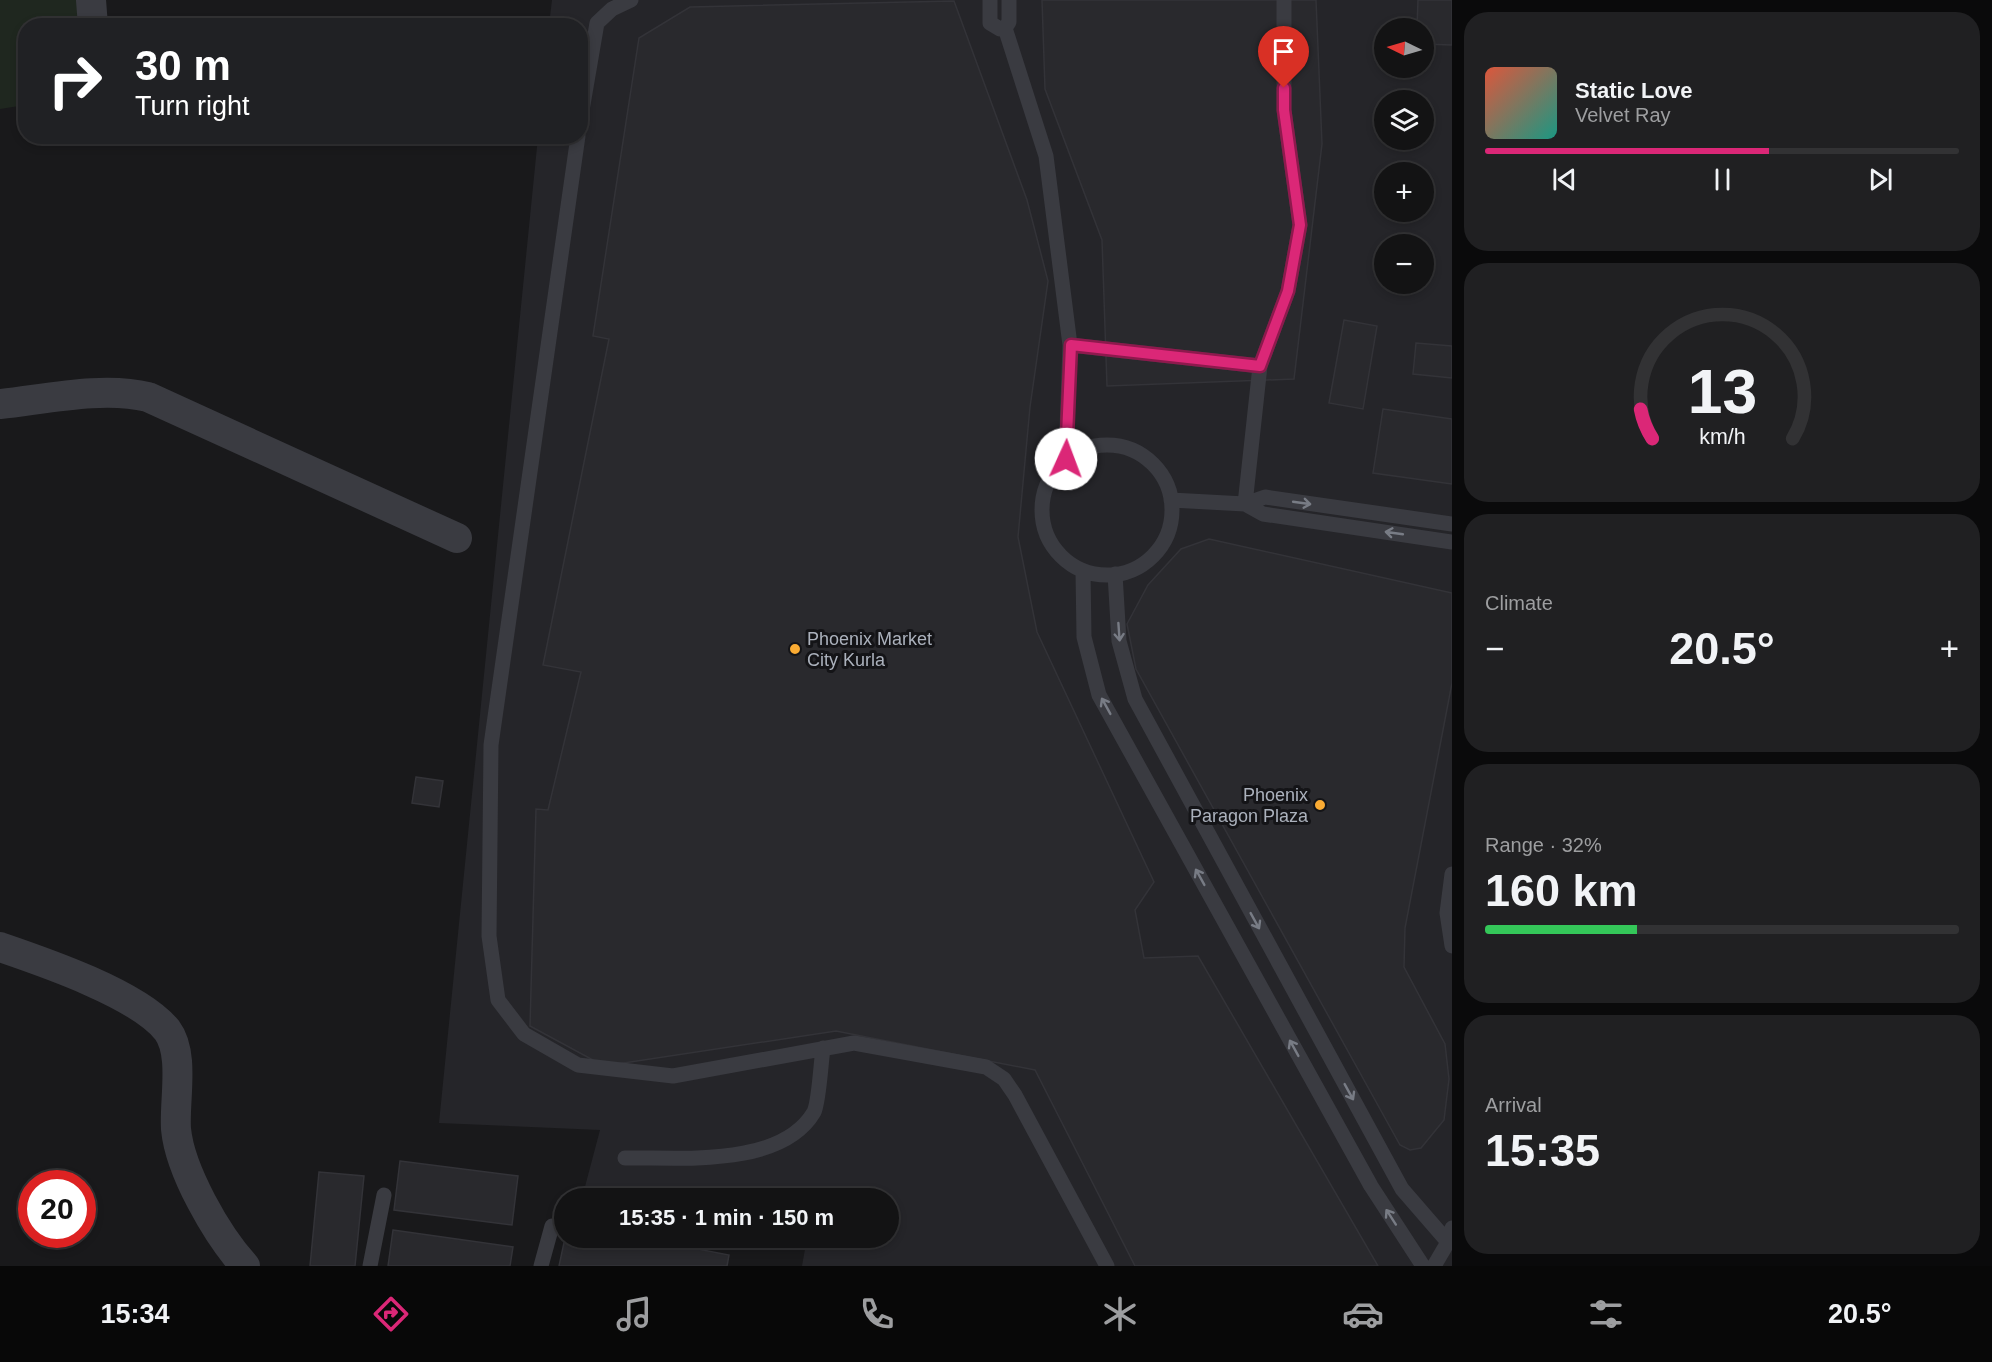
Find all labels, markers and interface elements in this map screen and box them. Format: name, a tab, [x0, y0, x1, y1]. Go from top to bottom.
north arrow	[1374, 18, 1434, 78]
map controls	[1374, 18, 1434, 294]
pin	[1258, 26, 1309, 88]
icon: arrive	[1267, 35, 1300, 68]
icon: right	[36, 42, 114, 120]
text: 30 m	[135, 42, 231, 89]
text: Static Love	[1575, 78, 1692, 103]
button: layers	[1374, 90, 1434, 150]
text: Turn right	[135, 91, 250, 121]
text: Velvet Ray	[1575, 104, 1671, 126]
button: +	[1374, 162, 1434, 222]
icon: previous	[1548, 163, 1581, 196]
icon: pause	[1706, 163, 1739, 196]
icon: next	[1864, 163, 1897, 196]
button: −	[1374, 234, 1434, 294]
text: 13	[1687, 357, 1757, 426]
text: km/h	[1699, 426, 1745, 450]
position arrow	[1034, 427, 1098, 491]
one-way arrow	[1291, 497, 1311, 508]
one-way arrow	[1385, 528, 1404, 539]
text: Climate	[1485, 592, 1553, 614]
one-way arrow	[1114, 622, 1125, 642]
text: 20.5°	[1669, 623, 1775, 674]
place label: Phoenix Market City Kurla	[807, 629, 932, 670]
text: −	[1485, 630, 1504, 667]
text: +	[1940, 630, 1959, 667]
marker: Phoenix Market City Kurla	[788, 642, 802, 656]
one-way arrow	[1100, 698, 1111, 716]
place label: Phoenix Paragon Plaza	[1190, 785, 1309, 826]
marker: Phoenix Paragon Plaza	[1313, 798, 1327, 812]
text: Range · 32%	[1485, 834, 1602, 856]
text: 160 km	[1485, 865, 1638, 916]
one-way arrow	[1194, 869, 1206, 886]
one-way arrow	[1250, 911, 1261, 929]
one-way arrow	[1288, 1039, 1299, 1057]
one-way arrow	[1343, 1083, 1355, 1100]
text: Arrival	[1485, 1094, 1542, 1116]
text: 15:35	[1485, 1125, 1600, 1176]
speed limit sign: 20	[18, 1170, 96, 1248]
text: 15:35 · 1 min · 150 m	[619, 1205, 834, 1230]
one-way arrow	[1385, 1209, 1397, 1226]
icon: directions	[370, 1293, 412, 1335]
icon: music	[613, 1293, 655, 1335]
icon: phone	[856, 1293, 898, 1335]
icon: climate	[1099, 1293, 1141, 1335]
icon: car	[1342, 1293, 1384, 1335]
icon: filters	[1585, 1293, 1627, 1335]
text: 15:34	[100, 1299, 170, 1329]
text: 20.5°	[1828, 1299, 1891, 1329]

